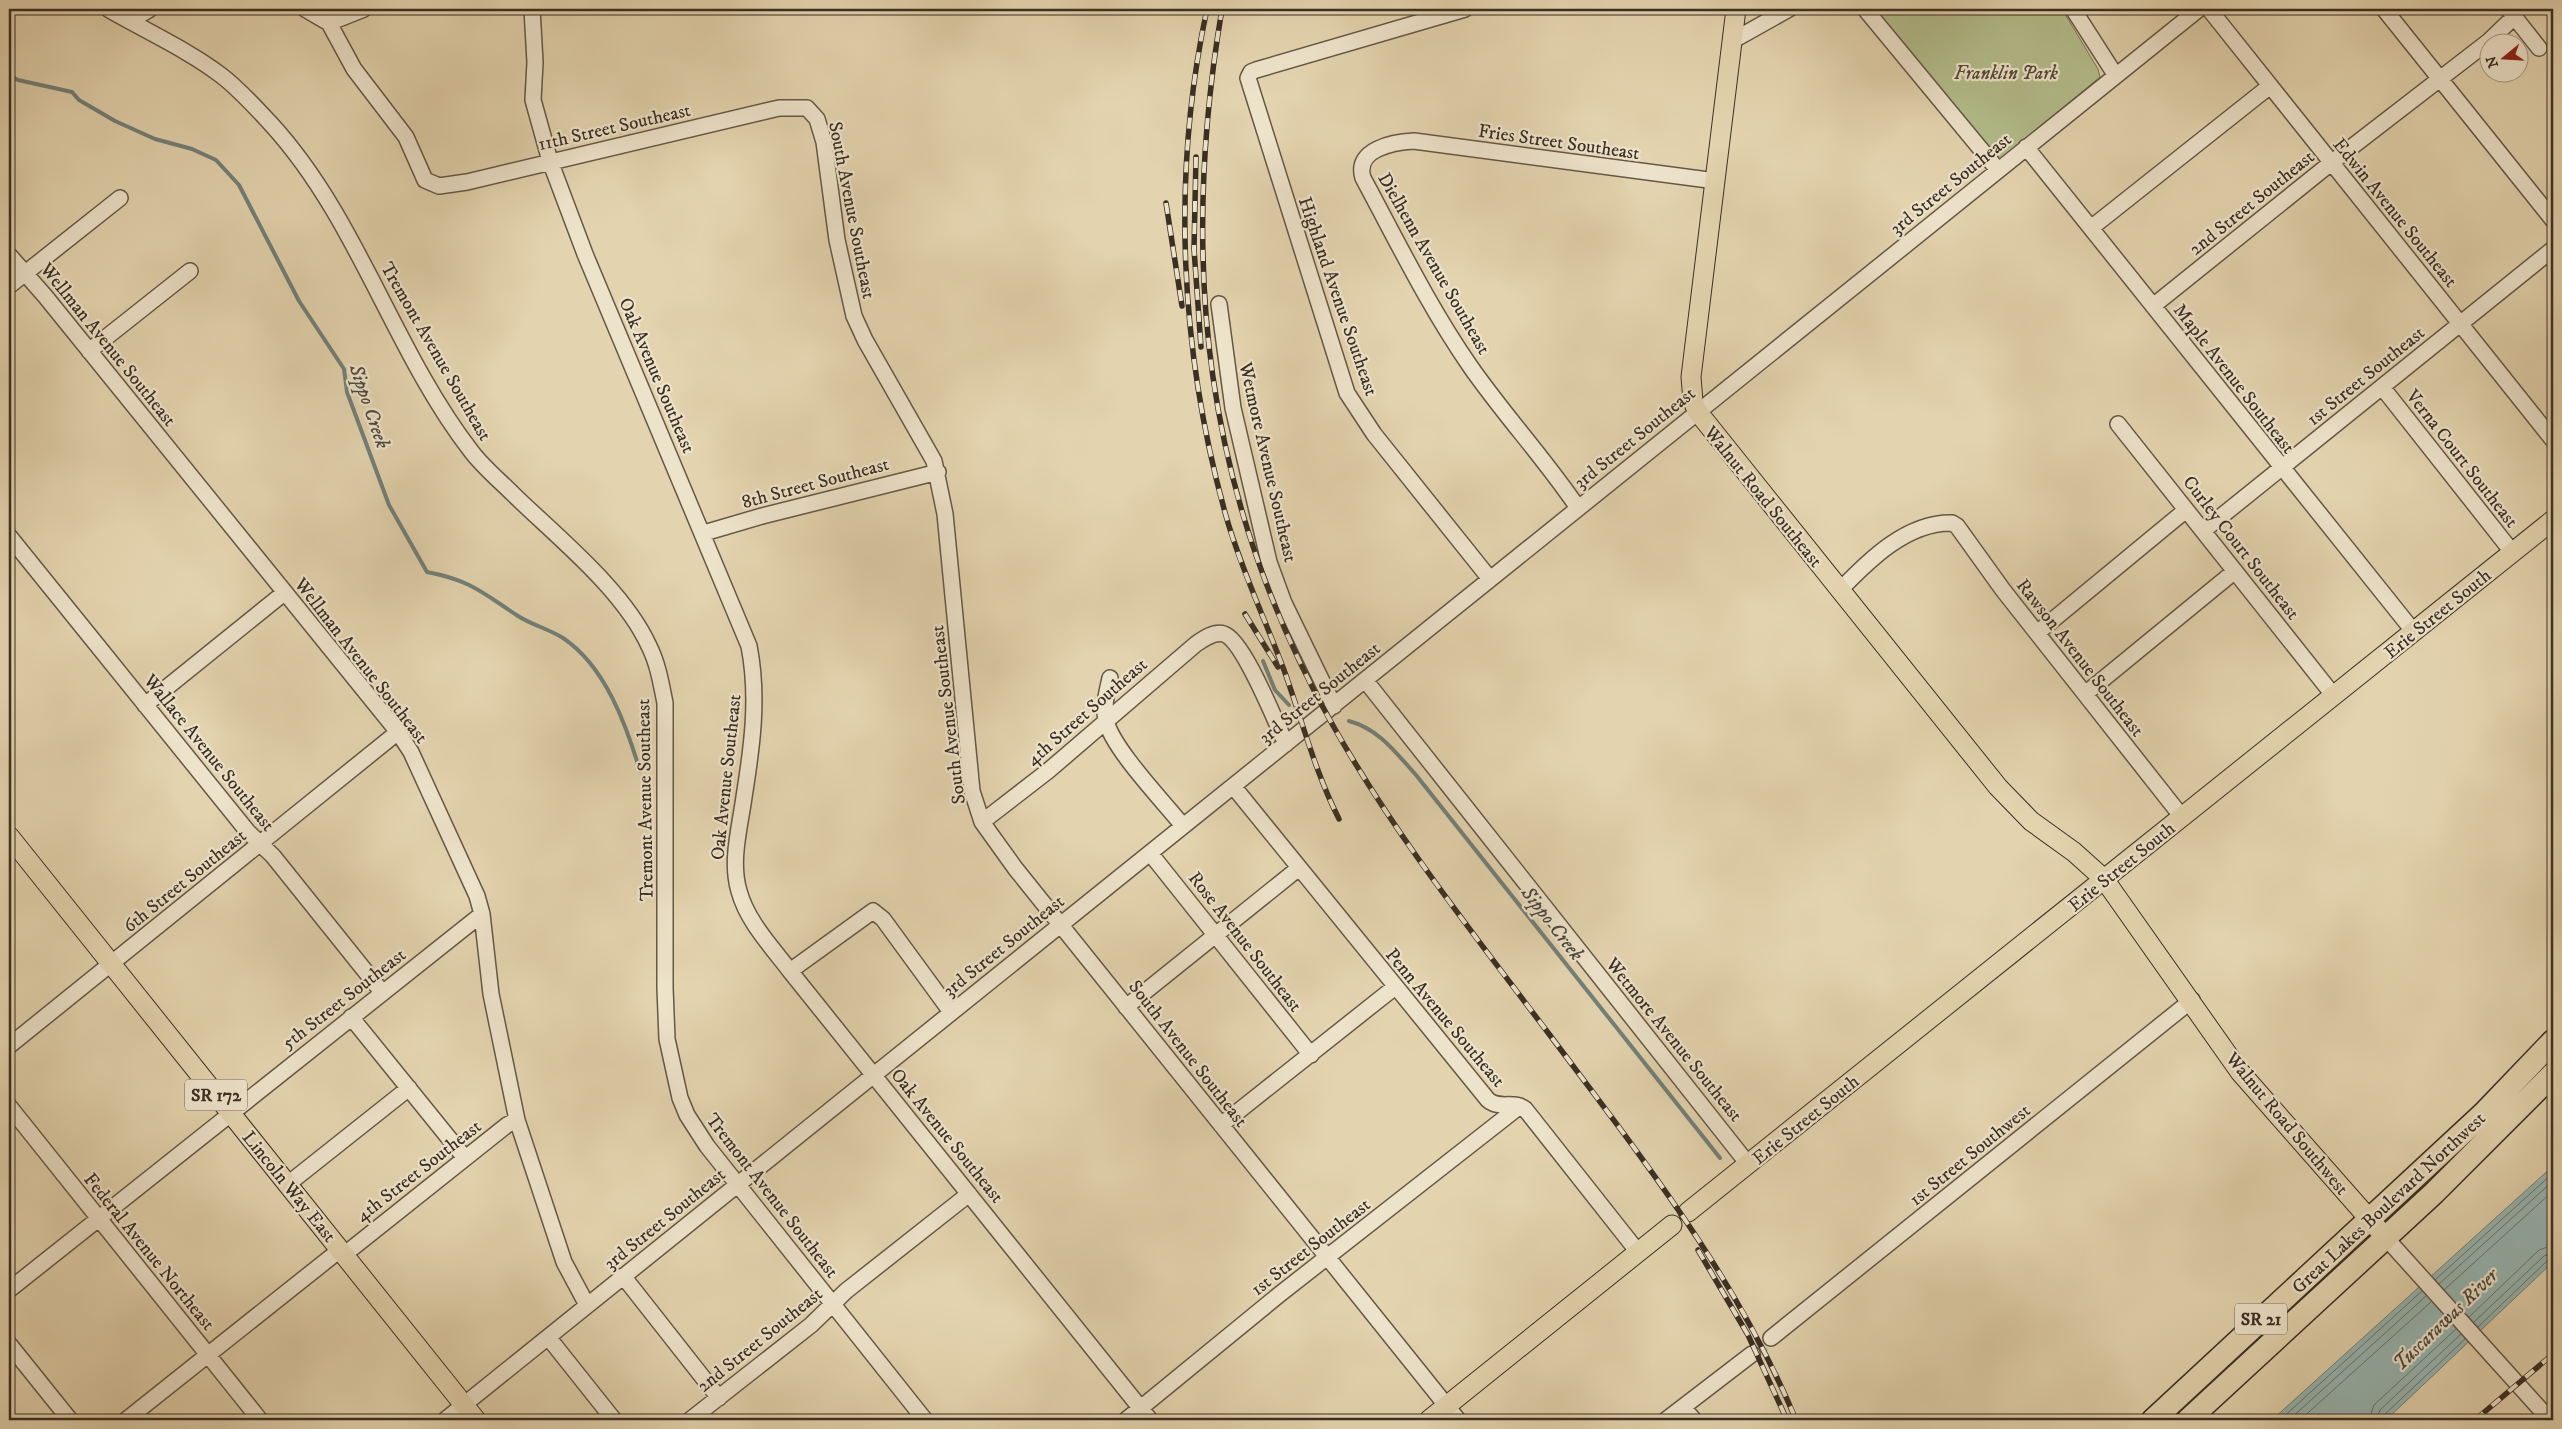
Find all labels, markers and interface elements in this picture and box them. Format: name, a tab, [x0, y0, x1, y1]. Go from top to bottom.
north arrow	[2480, 32, 2530, 82]
text: N	[2482, 53, 2503, 70]
park label: Franklin Park	[1954, 62, 2058, 85]
street label: 11th Street Southeast	[536, 99, 693, 156]
street label: South Avenue Southeast	[823, 120, 880, 301]
street label: Fries Street Southeast	[1477, 120, 1641, 165]
street label: 3rd Street Southeast	[1886, 128, 2016, 240]
street label: Edwin Avenue Southeast	[2328, 134, 2462, 292]
street label: 2nd Street Southeast	[2185, 146, 2319, 261]
street label: Dielhenn Avenue Southeast	[1372, 169, 1495, 359]
street label: Highland Avenue Southeast	[1293, 194, 1382, 399]
street label: Wellman Avenue Southeast	[34, 258, 181, 431]
street label: Tremont Avenue Southeast	[375, 258, 496, 445]
street label: Oak Avenue Southeast	[613, 294, 700, 457]
street label: Maple Avenue Southeast	[2168, 299, 2300, 459]
street label: 1st Street Southeast	[2302, 322, 2430, 431]
street label: Wetmore Avenue Southeast	[1233, 359, 1302, 565]
water label: Sippo Creek	[342, 360, 395, 453]
street label: 3rd Street Southeast	[1570, 382, 1700, 494]
street label: Verna Court Southeast	[2400, 384, 2523, 533]
street label: Walnut Road Southeast	[1698, 421, 1827, 572]
street label: 8th Street Southeast	[739, 453, 891, 514]
street label: Curley Court Southeast	[2177, 471, 2304, 625]
street label: Erie Street South	[2380, 564, 2496, 664]
street label: Wellman Avenue Southeast	[288, 573, 433, 748]
street label: Rawson Avenue Southeast	[2011, 574, 2149, 741]
street label: South Avenue Southeast	[926, 624, 971, 806]
street label: 3rd Street Southeast	[1255, 637, 1385, 749]
street label: 4th Street Southeast	[1022, 653, 1152, 771]
street label: Wallace Avenue Southeast	[138, 669, 279, 836]
street label: Oak Avenue Southeast	[706, 693, 747, 861]
street label: Tremont Avenue Southeast	[632, 699, 659, 901]
street label: Erie Street South	[2064, 817, 2180, 917]
street label: 6th Street Southeast	[119, 824, 251, 938]
street label: Rose Avenue Southeast	[1183, 867, 1307, 1017]
water label: Sippo Creek	[1514, 881, 1589, 967]
street label: 3rd Street Southeast	[939, 890, 1069, 1002]
street label: 5th Street Southeast	[277, 944, 411, 1055]
street label: Penn Avenue Southeast	[1380, 944, 1510, 1092]
street label: Wetmore Avenue Southeast	[1600, 952, 1747, 1127]
street label: South Avenue Southeast	[1123, 976, 1252, 1132]
street label: Walnut Road Southwest	[2220, 1047, 2353, 1200]
street label: Oak Avenue Southeast	[885, 1064, 1008, 1208]
street label: Erie Street South	[1748, 1070, 1864, 1170]
road number: SR 172	[185, 1080, 247, 1110]
street label: 1st Street Southwest	[1905, 1099, 2035, 1211]
street label: Great Lakes Boulevard Northwest	[2287, 1107, 2491, 1299]
street label: Tremont Avenue Southeast	[700, 1109, 843, 1283]
street label: 4th Street Southeast	[352, 1115, 486, 1227]
street label: Lincoln Way East	[237, 1127, 341, 1247]
street label: 3rd Street Southeast	[600, 1163, 730, 1275]
street label: Federal Avenue Northeast	[78, 1169, 219, 1335]
street label: 1st Street Southeast	[1247, 1193, 1375, 1301]
water label: Tuscarawas River	[2388, 1262, 2505, 1376]
street label: 2nd Street Southeast	[693, 1283, 827, 1398]
road number: SR 21	[2235, 1304, 2287, 1335]

